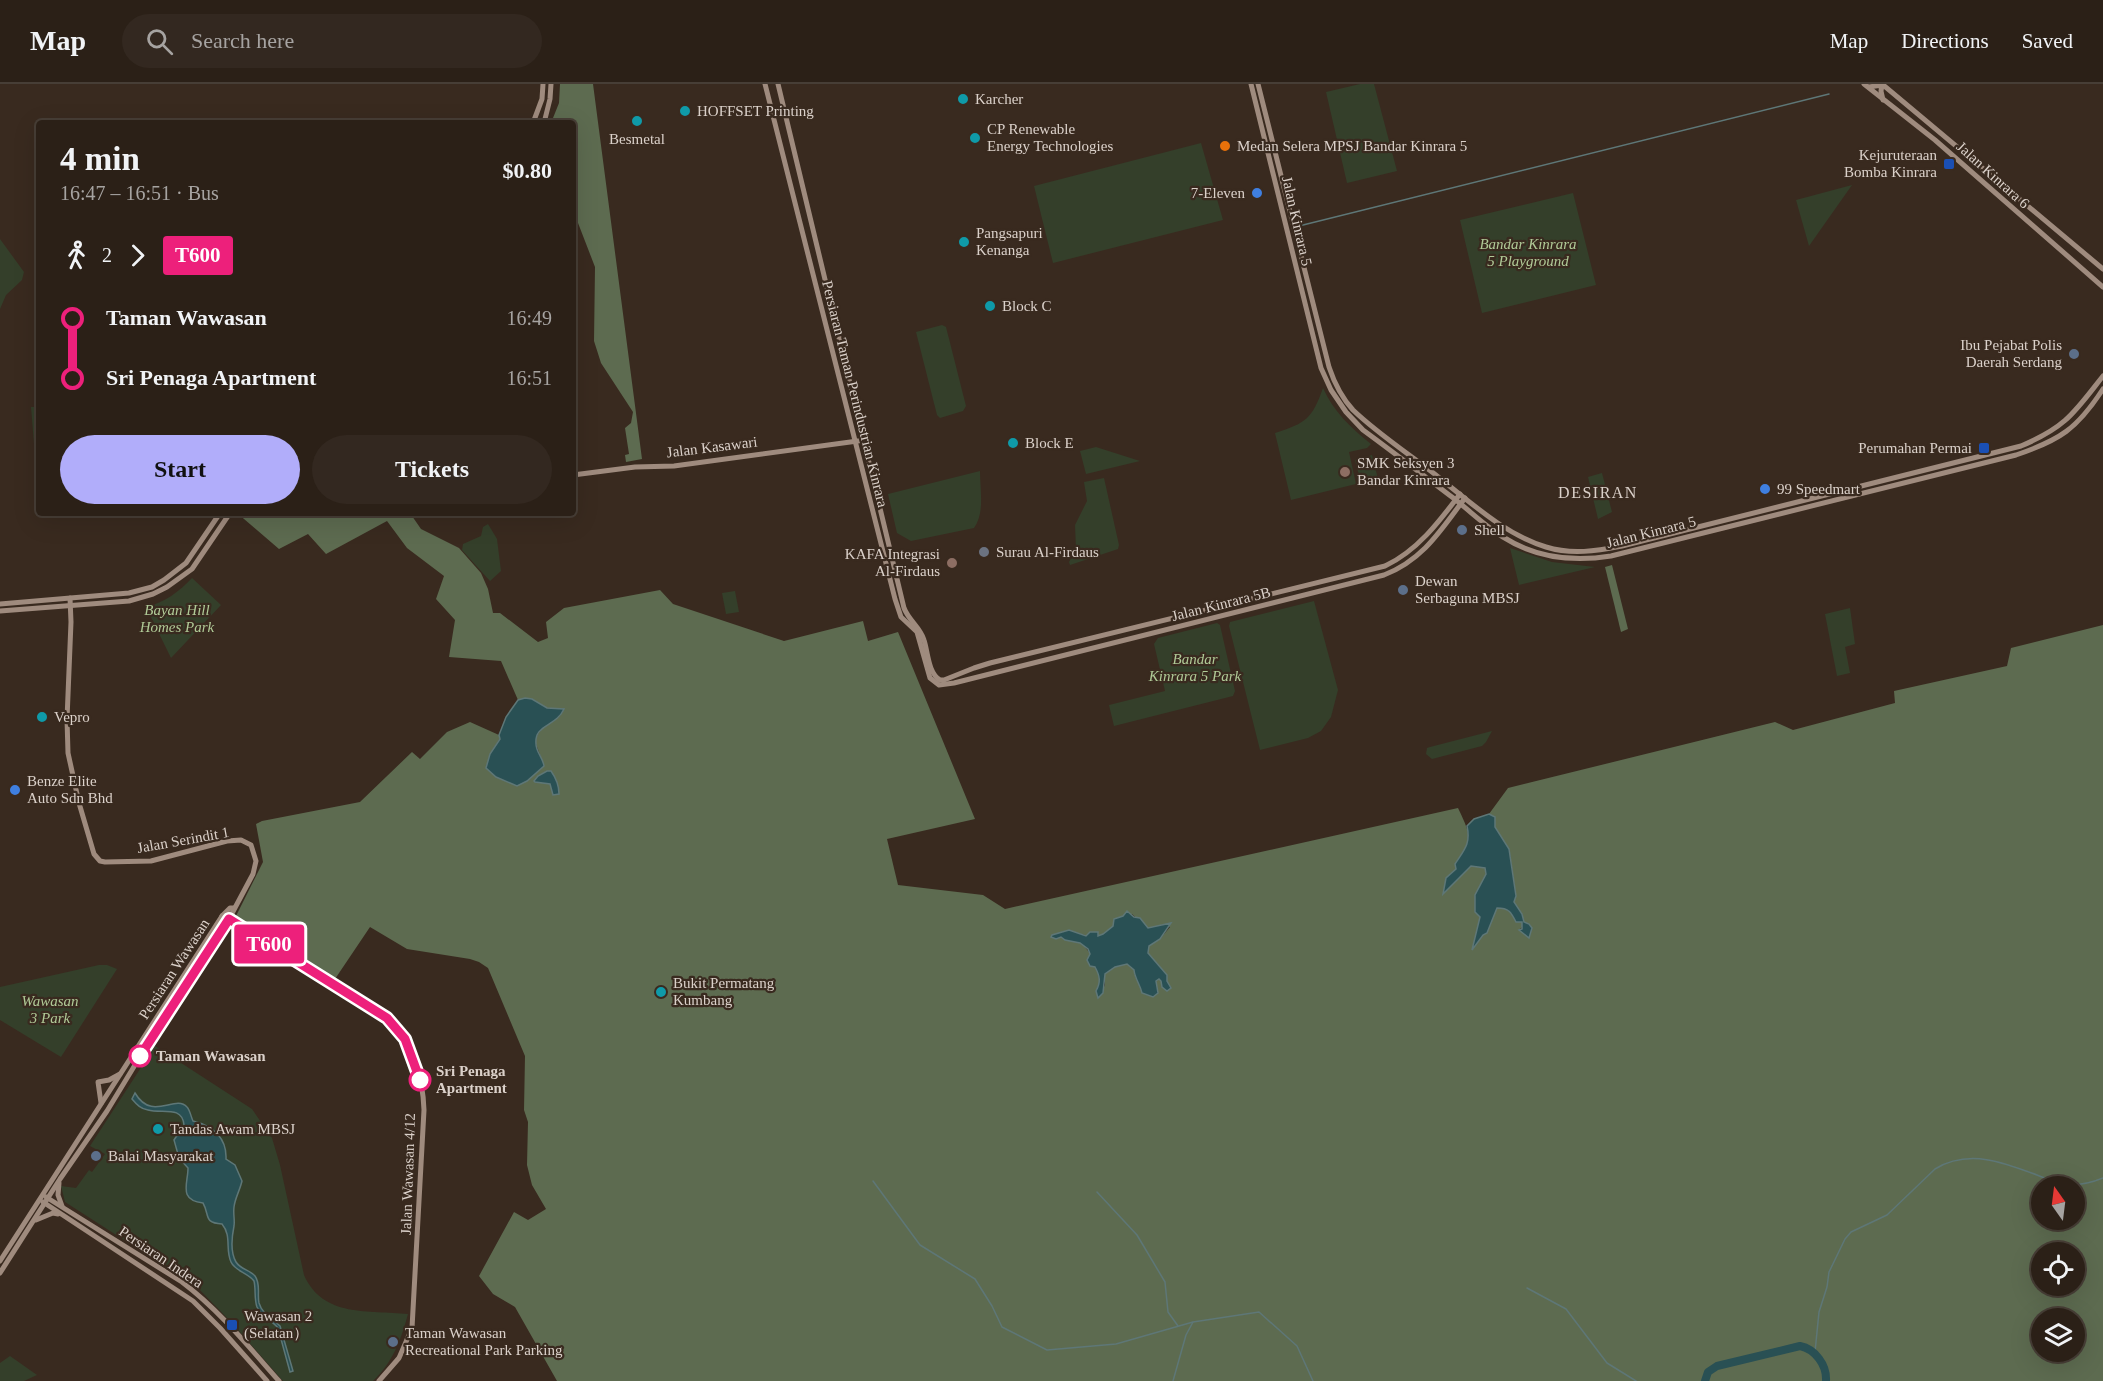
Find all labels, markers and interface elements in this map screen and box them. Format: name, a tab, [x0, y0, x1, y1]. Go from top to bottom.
search box	[122, 14, 542, 68]
text: Map	[30, 25, 86, 56]
icon: search	[143, 25, 176, 58]
text: Search here	[191, 28, 294, 53]
text: Map	[1830, 29, 1868, 53]
text: Directions	[1901, 29, 1989, 53]
text: Saved	[2022, 29, 2073, 53]
place label: Karcher	[975, 91, 1023, 107]
marker: Karcher	[956, 92, 970, 106]
place label: HOFFSET Printing	[697, 103, 814, 119]
marker: HOFFSET Printing	[678, 104, 692, 118]
marker: Besmetal	[630, 114, 644, 128]
place label: CP Renewable Energy Technologies	[987, 121, 1113, 154]
place label: Besmetal	[609, 131, 665, 147]
marker: CP Renewable Energy Technologies	[968, 131, 982, 145]
place label: Medan Selera MPSJ Bandar Kinrara 5	[1237, 138, 1467, 154]
street label: Jalan Kinrara 6	[1954, 138, 2033, 212]
marker: Medan Selera MPSJ Bandar Kinrara 5	[1218, 139, 1232, 153]
text: 4 min	[60, 141, 140, 177]
place label: Kejuruteraan Bomba Kinrara	[1844, 147, 1937, 180]
marker: Kejuruteraan Bomba Kinrara	[1942, 157, 1956, 171]
text: $0.80	[503, 158, 552, 183]
street label: Jalan Kinrara 5	[1279, 175, 1315, 267]
text: 16:47 – 16:51 · Bus	[60, 182, 219, 204]
place label: 7-Eleven	[1191, 185, 1246, 201]
marker: 7-Eleven	[1250, 186, 1264, 200]
place label: Pangsapuri Kenanga	[976, 225, 1043, 258]
marker: Pangsapuri Kenanga	[957, 235, 971, 249]
park label: Bandar Kinrara 5 Playground	[1479, 236, 1577, 269]
icon: walk	[60, 239, 93, 272]
icon: forward	[121, 239, 154, 272]
text: T600	[175, 243, 221, 267]
text: 2	[102, 244, 112, 266]
street label: Persiaran Taman Perindustrian Kinrara	[819, 279, 891, 509]
place label: Block C	[1002, 298, 1052, 314]
marker: Block C	[983, 299, 997, 313]
text: Taman Wawasan	[106, 305, 267, 330]
text: 16:49	[506, 307, 552, 329]
place label: Ibu Pejabat Polis Daerah Serdang	[1960, 337, 2062, 370]
marker: Ibu Pejabat Polis Daerah Serdang	[2067, 347, 2081, 361]
text: Sri Penaga Apartment	[106, 365, 316, 390]
text: 16:51	[506, 367, 552, 389]
street label: Jalan Kasawari	[666, 434, 758, 460]
button: Start	[60, 435, 300, 504]
button: Tickets	[312, 435, 552, 504]
place label: Block E	[1025, 435, 1074, 451]
marker: Block E	[1006, 436, 1020, 450]
place label: Perumahan Permai	[1858, 440, 1972, 456]
marker: Perumahan Permai	[1977, 441, 1991, 455]
place label: SMK Seksyen 3 Bandar Kinrara	[1357, 455, 1455, 488]
marker: SMK Seksyen 3 Bandar Kinrara	[1338, 465, 1352, 479]
place label: 99 Speedmart	[1777, 481, 1861, 497]
marker: 99 Speedmart	[1758, 482, 1772, 496]
district label: DESIRAN	[1558, 484, 1638, 501]
street label: Jalan Kinrara 5	[1605, 513, 1697, 551]
place label: Shell	[1474, 522, 1505, 538]
marker: Shell	[1455, 523, 1469, 537]
place label: Surau Al-Firdaus	[996, 544, 1099, 560]
marker: Surau Al-Firdaus	[977, 545, 991, 559]
place label: KAFA Integrasi Al-Firdaus	[845, 546, 940, 579]
marker: KAFA Integrasi Al-Firdaus	[945, 556, 959, 570]
place label: Dewan Serbaguna MBSJ	[1415, 573, 1520, 606]
marker: Dewan Serbaguna MBSJ	[1396, 583, 1410, 597]
street label: Jalan Kinrara 5B	[1170, 584, 1272, 624]
park label: Bayan Hill Homes Park	[139, 602, 215, 635]
park label: Bandar Kinrara 5 Park	[1148, 651, 1242, 684]
place label: Vepro	[54, 709, 90, 725]
marker: Vepro	[35, 710, 49, 724]
place label: Benze Elite Auto Sdn Bhd	[27, 773, 113, 806]
marker: Benze Elite Auto Sdn Bhd	[8, 783, 22, 797]
street label: Jalan Serindit 1	[136, 824, 230, 856]
street label: Persiaran Wawasan	[136, 915, 213, 1022]
line badge: T600	[227, 924, 311, 964]
text: T600	[246, 932, 292, 956]
place label: Bukit Permatang Kumbang	[673, 975, 775, 1008]
marker: Bukit Permatang Kumbang	[654, 985, 668, 999]
park label: Wawasan 3 Park	[22, 993, 78, 1026]
marker: Taman Wawasan	[129, 1045, 151, 1067]
place label: Taman Wawasan	[156, 1048, 266, 1064]
place label: Sri Penaga Apartment	[436, 1063, 507, 1096]
marker: Sri Penaga Apartment	[409, 1069, 431, 1091]
street label: Jalan Wawasan 4/12	[398, 1113, 418, 1235]
place label: Tandas Awam MBSJ	[170, 1121, 295, 1137]
marker: Tandas Awam MBSJ	[151, 1122, 165, 1136]
place label: Balai Masyarakat	[108, 1148, 214, 1164]
marker: Balai Masyarakat	[89, 1149, 103, 1163]
north arrow	[2031, 1176, 2085, 1230]
map controls	[2031, 1176, 2085, 1362]
street label: Persiaran Indera	[116, 1223, 206, 1291]
button: locate	[2031, 1242, 2085, 1296]
place label: Wawasan 2 (Selatan）	[244, 1308, 312, 1342]
button: layers	[2031, 1308, 2085, 1362]
marker: Wawasan 2 (Selatan）	[225, 1318, 239, 1332]
place label: Taman Wawasan Recreational Park Parking	[405, 1325, 563, 1358]
marker: Taman Wawasan Recreational Park Parking	[386, 1335, 400, 1349]

